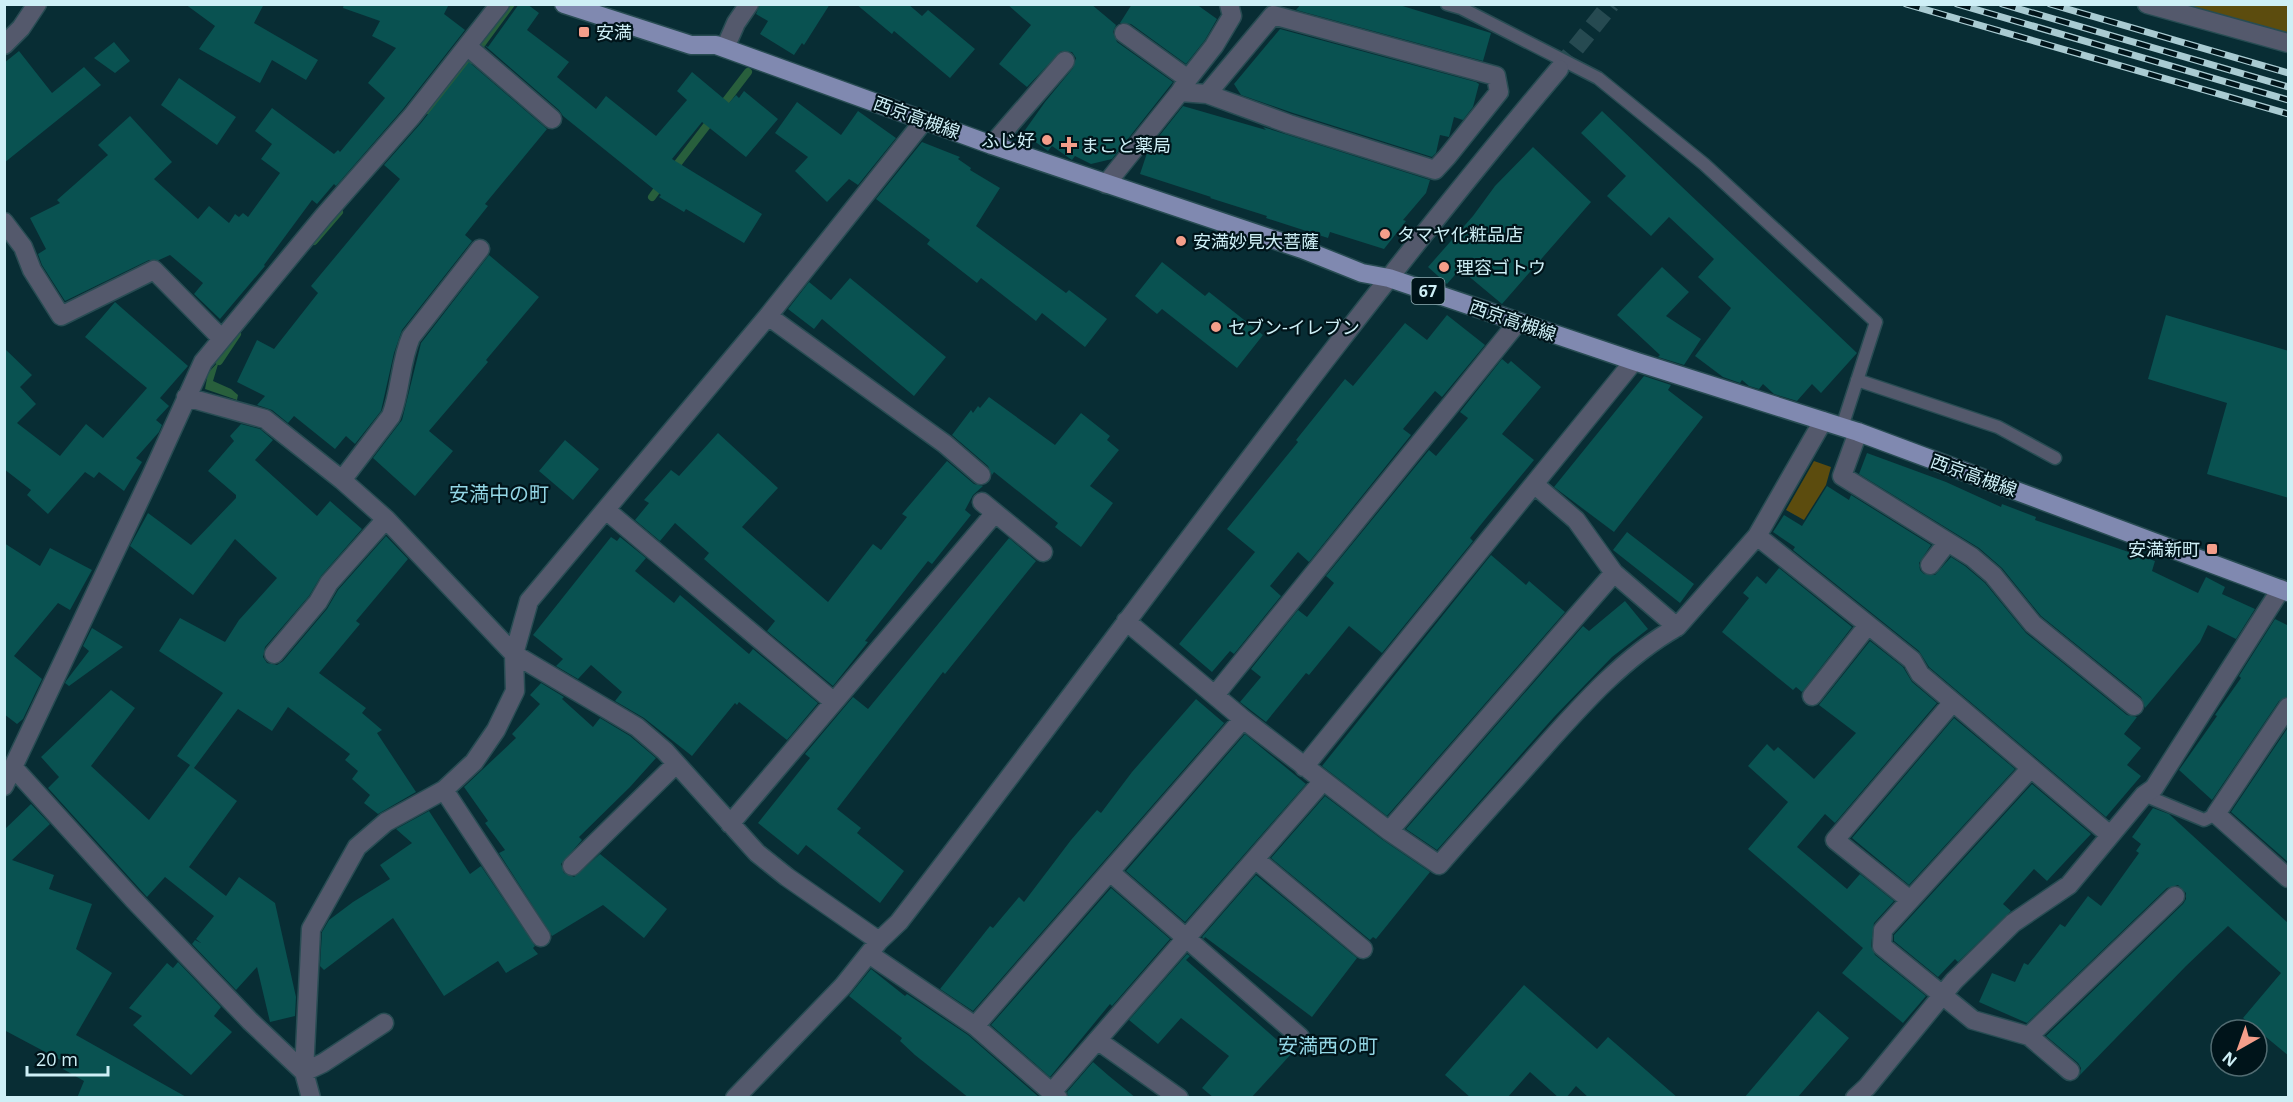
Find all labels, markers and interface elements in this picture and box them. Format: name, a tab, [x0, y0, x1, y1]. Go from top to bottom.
place label: 安満	[596, 20, 632, 44]
marker: 安満	[577, 25, 591, 39]
street label: 西京高槻線	[871, 90, 963, 144]
place label: ふじ好	[981, 128, 1035, 152]
marker: ふじ好	[1040, 133, 1054, 147]
place label: まこと薬局	[1081, 133, 1171, 157]
marker: まこと薬局	[1062, 138, 1076, 152]
place label: タマヤ化粧品店	[1397, 222, 1523, 246]
marker: タマヤ化粧品店	[1378, 227, 1392, 241]
place label: 安満妙見大菩薩	[1193, 229, 1319, 253]
marker: 安満妙見大菩薩	[1174, 234, 1188, 248]
place label: 理容ゴトウ	[1456, 255, 1546, 279]
marker: 理容ゴトウ	[1437, 260, 1451, 274]
road number: 67	[1412, 278, 1444, 304]
street label: 西京高槻線	[1467, 294, 1559, 346]
place label: セブン-イレブン	[1228, 315, 1360, 339]
marker: セブン-イレブン	[1209, 320, 1223, 334]
street label: 西京高槻線	[1928, 448, 2020, 502]
district label: 安満中の町	[449, 480, 549, 507]
place label: 安満新町	[2128, 537, 2200, 561]
marker: 安満新町	[2205, 542, 2219, 556]
north arrow	[2209, 1018, 2269, 1078]
district label: 安満西の町	[1278, 1032, 1378, 1059]
scale bar	[27, 1039, 108, 1077]
text: 20 m	[36, 1047, 78, 1071]
text: N	[2217, 1047, 2241, 1072]

